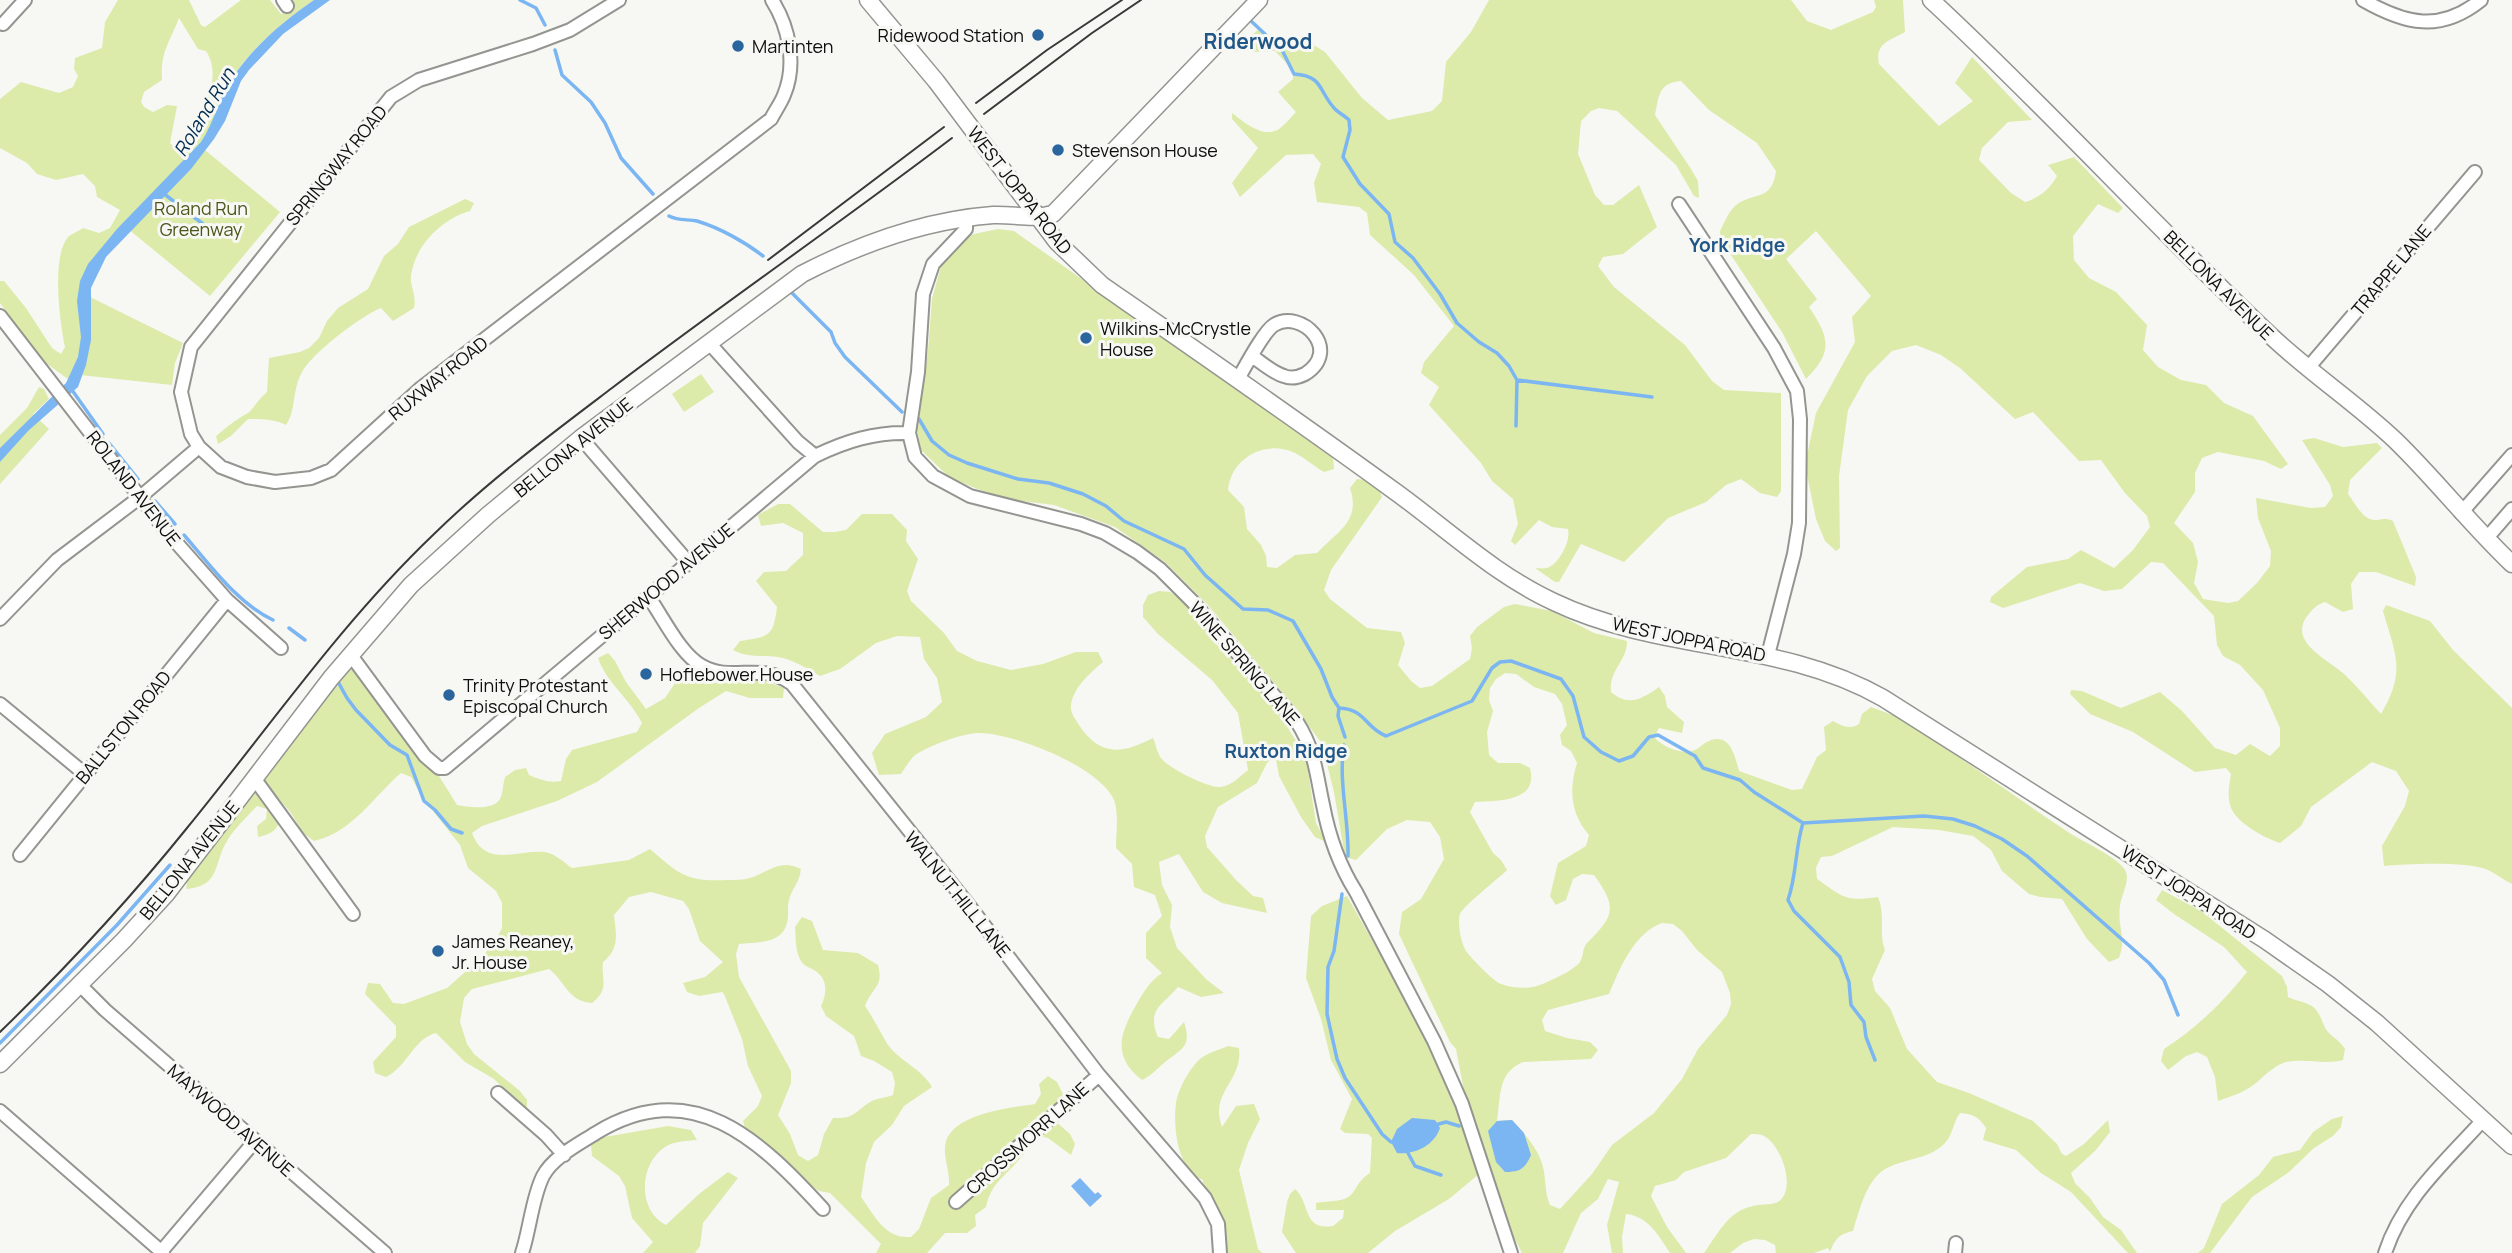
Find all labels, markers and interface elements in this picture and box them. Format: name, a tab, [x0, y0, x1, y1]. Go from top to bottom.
place label: Ridewood Station	[878, 23, 1024, 47]
marker: Ridewood Station	[1030, 27, 1046, 43]
district label: Riderwood	[1203, 27, 1313, 55]
place label: Martinten	[752, 34, 834, 58]
marker: Martinten	[730, 38, 746, 54]
water label: Roland Run	[167, 62, 241, 161]
street label: SPRINGWAY ROAD	[280, 100, 392, 230]
street label: WEST JOPPA ROAD	[962, 121, 1078, 259]
place label: Stevenson House	[1072, 138, 1218, 162]
marker: Stevenson House	[1050, 142, 1066, 158]
park label: Roland Run Greenway	[154, 196, 248, 241]
street label: TRAPPE LANE	[2346, 219, 2436, 321]
street label: BELLONA AVENUE	[2159, 225, 2279, 345]
district label: York Ridge	[1689, 232, 1785, 258]
place label: Wilkins-McCrystle House	[1100, 316, 1251, 361]
marker: Wilkins-McCrystle House	[1078, 330, 1094, 346]
street label: RUXWAY ROAD	[383, 331, 493, 425]
street label: BELLONA AVENUE	[509, 392, 637, 502]
street label: ROLAND AVENUE	[82, 426, 186, 550]
street label: SHERWOOD AVENUE	[593, 517, 739, 645]
street label: WINE SPRING LANE	[1185, 596, 1305, 730]
street label: WEST JOPPA ROAD	[1610, 611, 1768, 667]
place label: Hoflebower House	[660, 662, 813, 686]
street label: BALLSTON ROAD	[70, 665, 176, 789]
marker: Hoflebower House	[638, 666, 654, 682]
place label: Trinity Protestant Episcopal Church	[463, 673, 608, 718]
marker: Trinity Protestant Episcopal Church	[441, 687, 457, 703]
district label: Ruxton Ridge	[1225, 738, 1347, 764]
street label: BELLONA AVENUE	[134, 796, 244, 924]
street label: WALNUT HILL LANE	[900, 826, 1016, 962]
street label: WEST JOPPA ROAD	[2117, 839, 2261, 945]
place label: James Reaney, Jr. House	[452, 929, 575, 974]
marker: James Reaney, Jr. House	[430, 943, 446, 959]
street label: MAYWOOD AVENUE	[163, 1058, 299, 1182]
street label: CROSSMORR LANE	[961, 1076, 1093, 1200]

